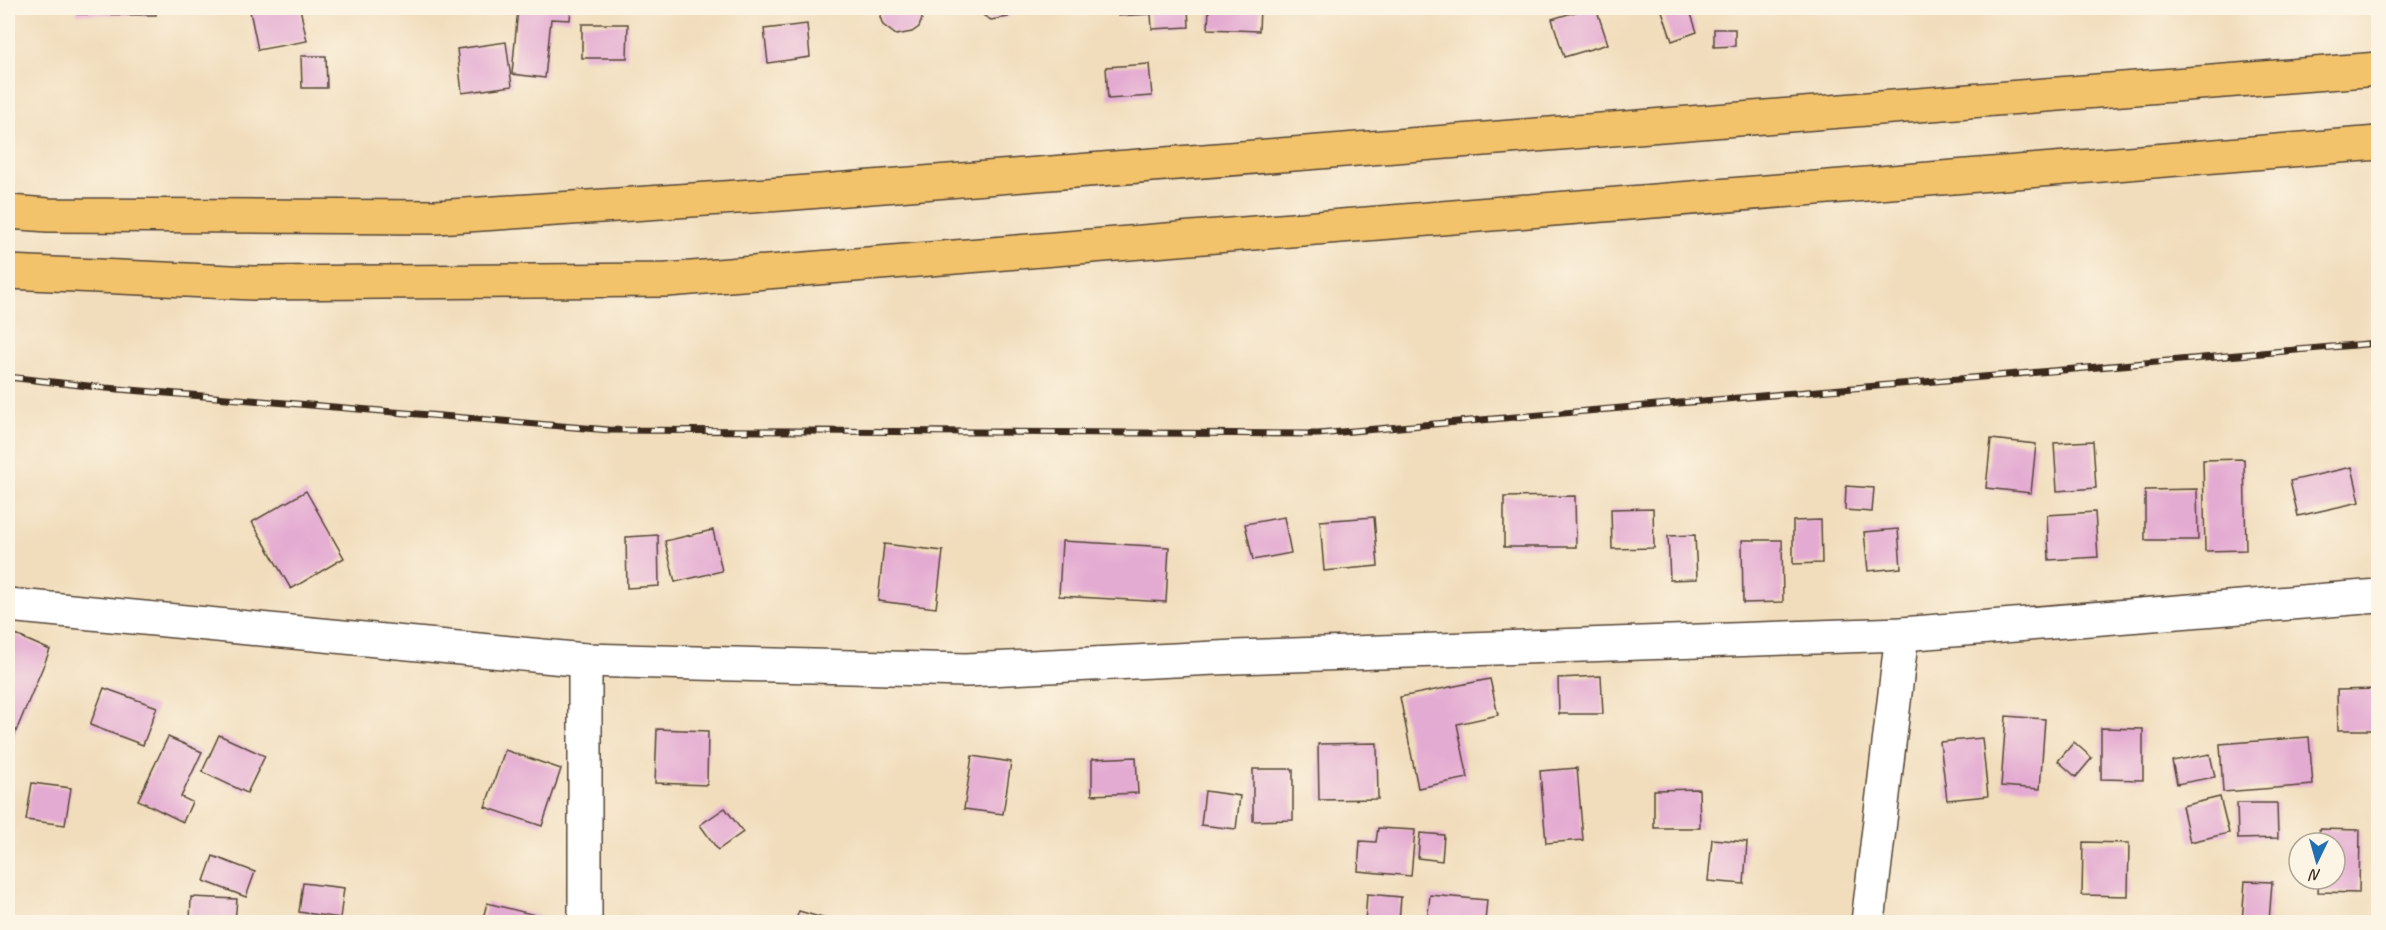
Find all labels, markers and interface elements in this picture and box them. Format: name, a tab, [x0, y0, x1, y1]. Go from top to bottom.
north arrow	[2287, 831, 2347, 891]
text: N	[2307, 864, 2322, 885]

